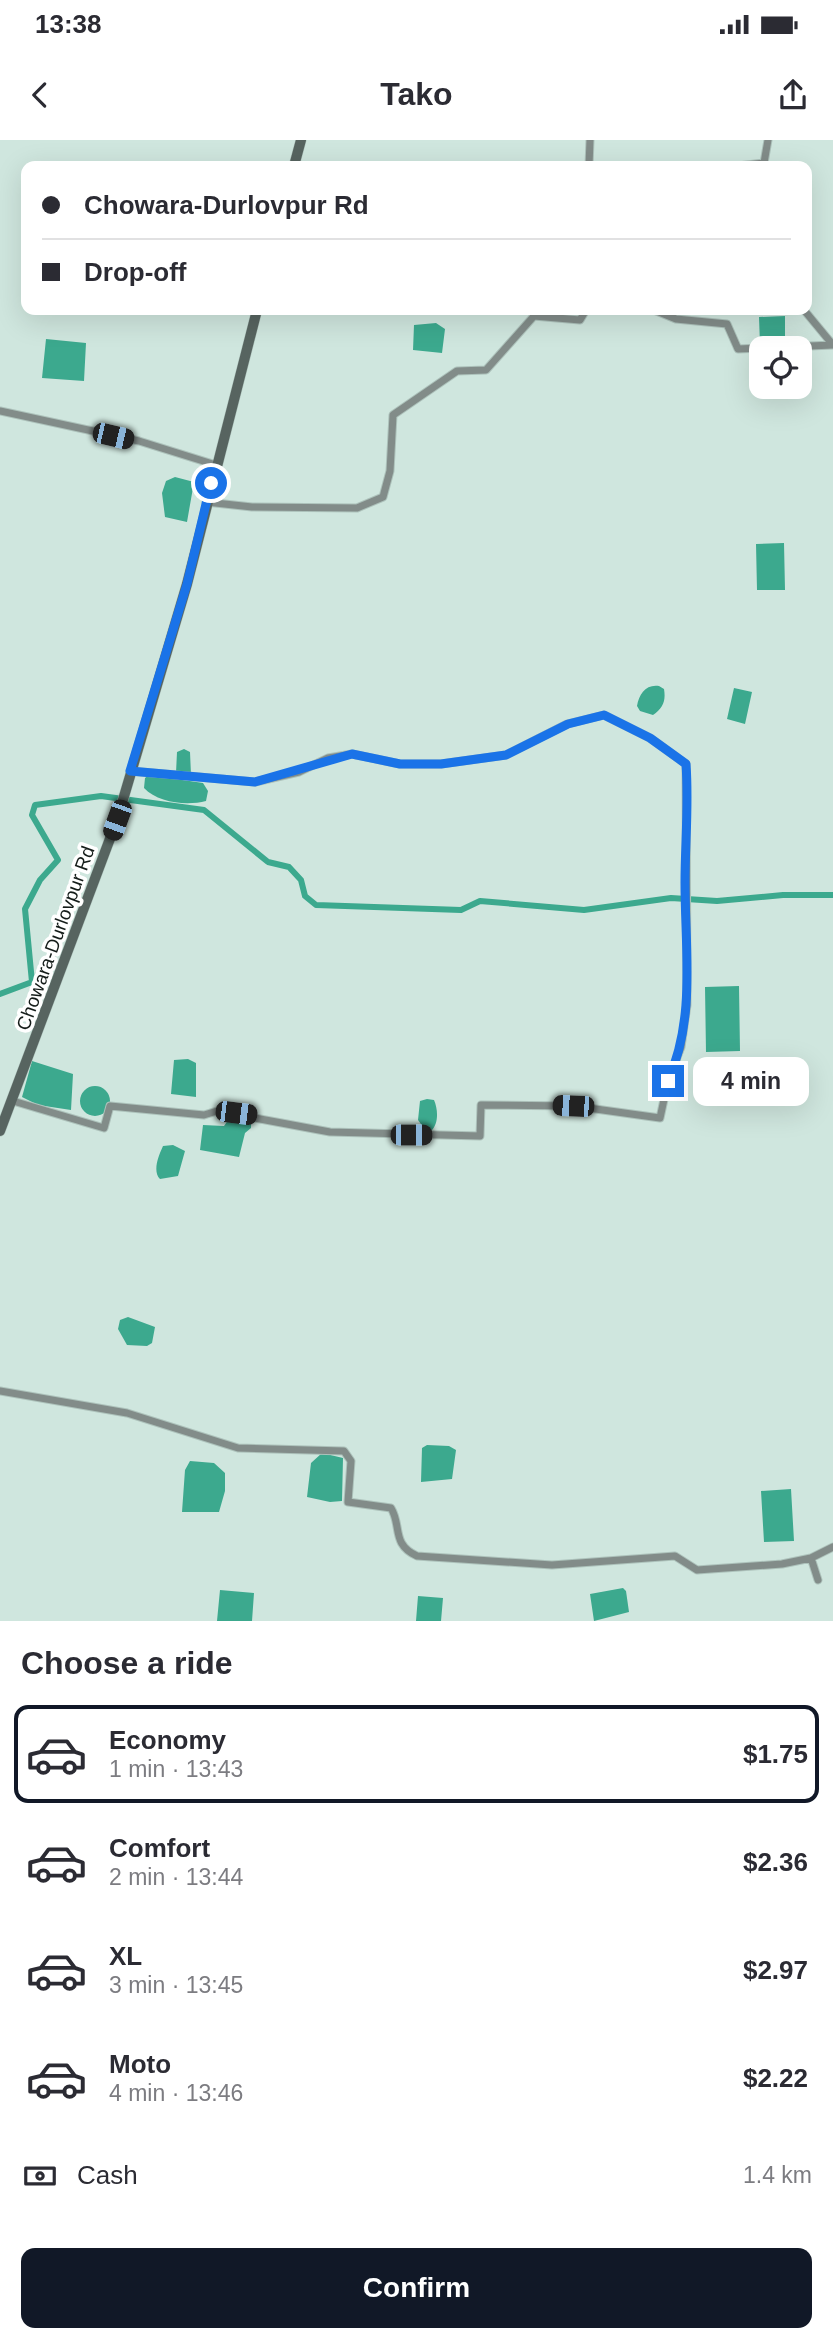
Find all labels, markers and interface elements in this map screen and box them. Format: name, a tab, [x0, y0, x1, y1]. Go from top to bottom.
text: 13:38	[35, 9, 102, 39]
icon: back	[21, 76, 59, 114]
text: Tako	[380, 76, 453, 112]
icon: share	[774, 76, 812, 114]
text: Chowara-Durlovpur Rd	[84, 190, 369, 220]
text: Drop-off	[84, 257, 187, 287]
map controls	[749, 336, 812, 399]
button: locate	[749, 336, 812, 399]
car	[91, 421, 136, 451]
route start	[195, 467, 227, 499]
car	[100, 797, 135, 843]
street label: Chowara-Durlovpur Rd	[12, 843, 99, 1033]
callout: 4 min	[692, 1056, 808, 1105]
route end	[652, 1065, 684, 1097]
text: 4 min	[721, 1068, 781, 1094]
car	[552, 1095, 595, 1117]
car	[214, 1100, 259, 1126]
car	[391, 1125, 433, 1146]
text: Choose a ride	[21, 1645, 233, 1681]
icon: car	[25, 1723, 88, 1786]
text: Economy	[109, 1725, 226, 1755]
text: $1.75	[743, 1739, 808, 1769]
text: 1 min · 13:43	[109, 1756, 243, 1782]
icon: car	[25, 1831, 88, 1894]
text: Comfort	[109, 1833, 210, 1863]
text: $2.36	[743, 1847, 808, 1877]
text: 2 min · 13:44	[109, 1864, 243, 1890]
icon: car	[25, 1939, 88, 2002]
text: XL	[109, 1941, 142, 1971]
text: $2.97	[743, 1955, 808, 1985]
text: 3 min · 13:45	[109, 1972, 243, 1998]
icon: car	[25, 2047, 88, 2110]
text: Moto	[109, 2049, 171, 2079]
text: $2.22	[743, 2063, 808, 2093]
text: 4 min · 13:46	[109, 2080, 243, 2106]
icon: cash	[21, 2157, 59, 2195]
text: Cash	[77, 2160, 138, 2190]
text: 1.4 km	[743, 2162, 812, 2188]
button: Confirm	[21, 2248, 812, 2328]

